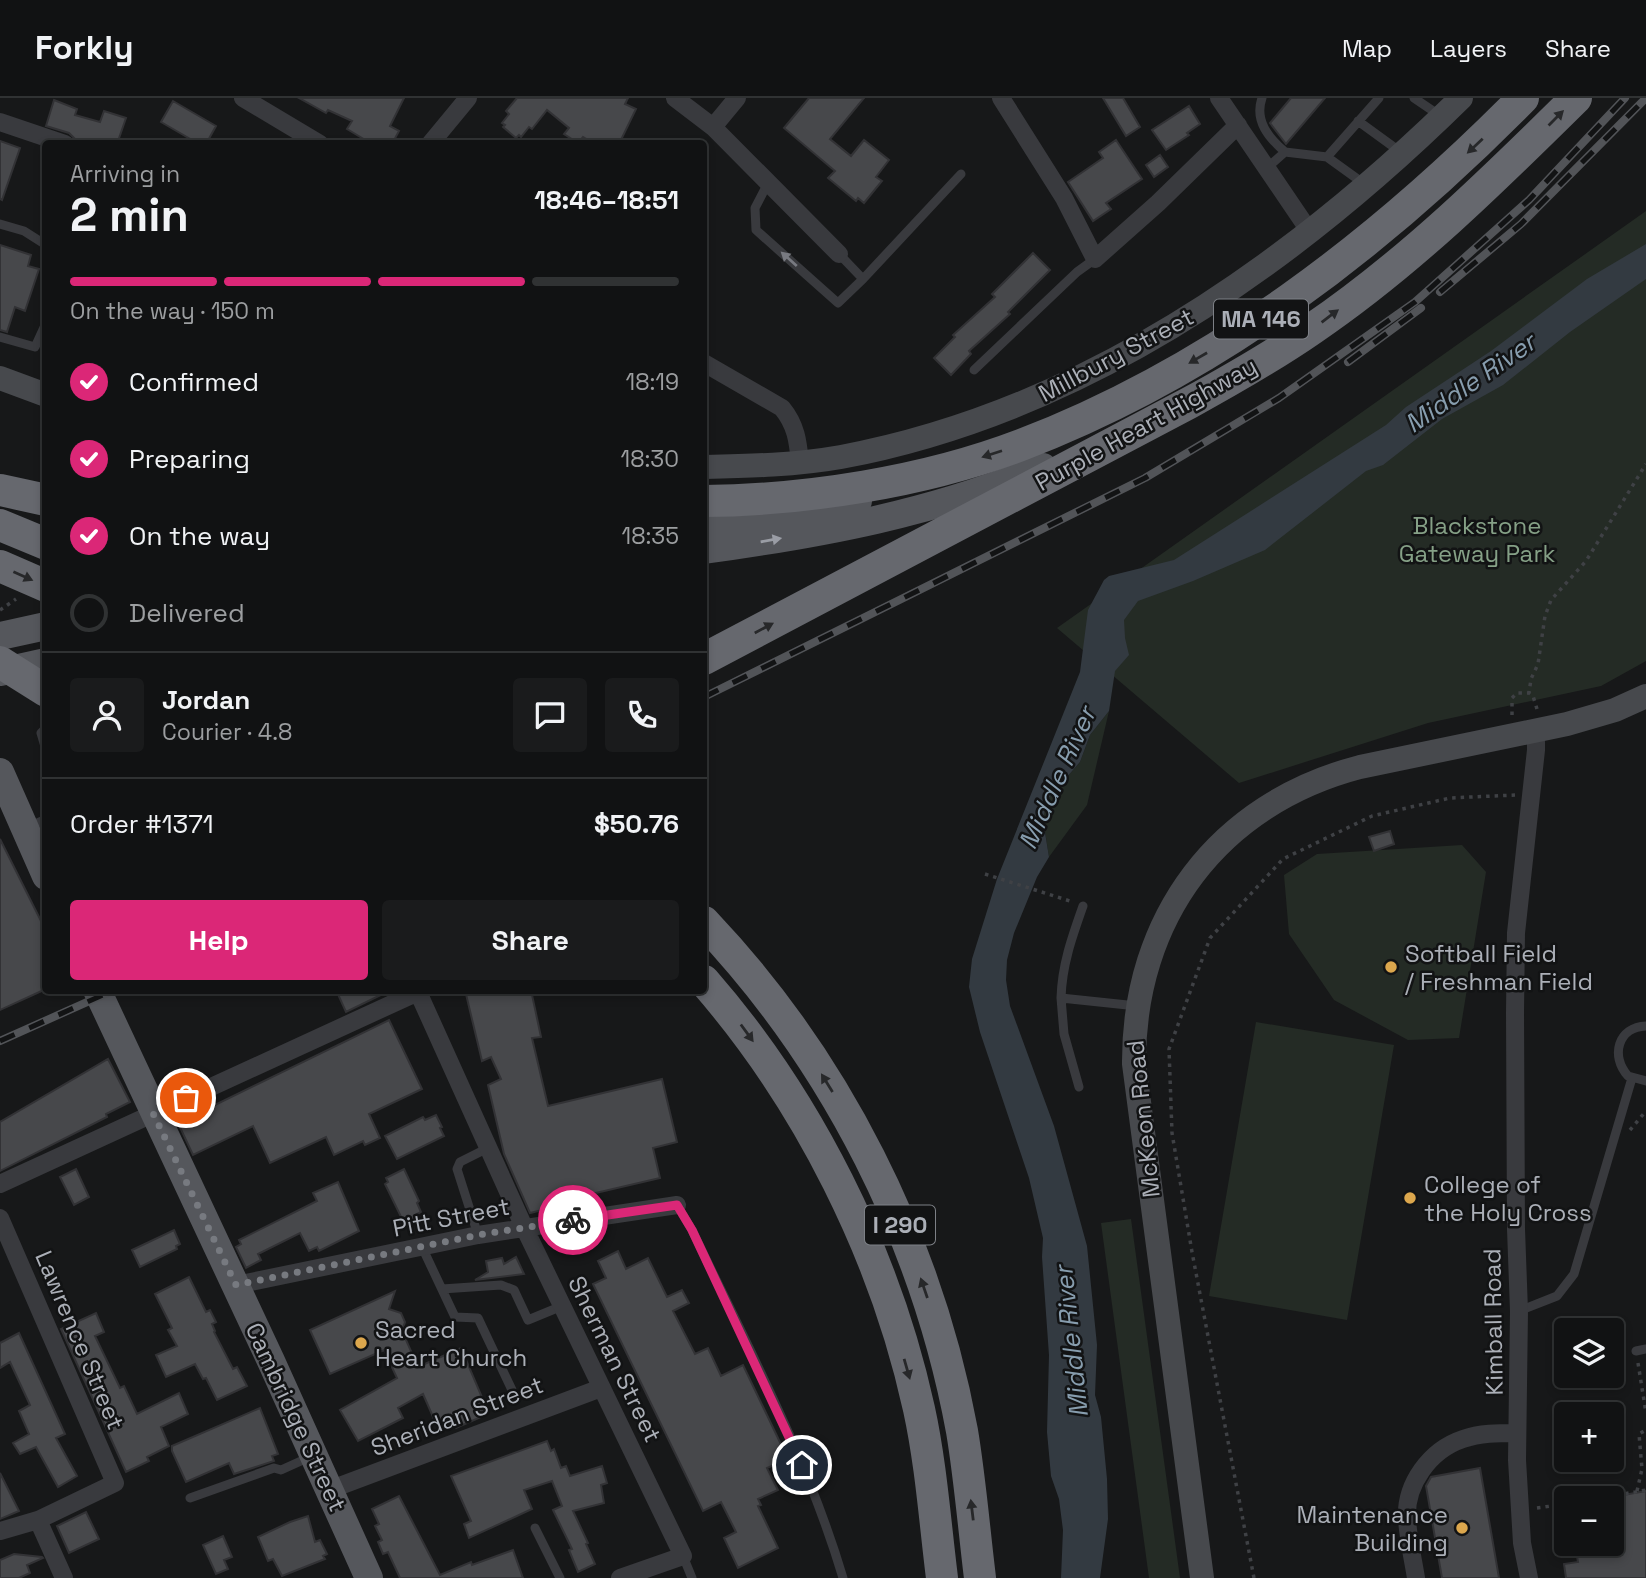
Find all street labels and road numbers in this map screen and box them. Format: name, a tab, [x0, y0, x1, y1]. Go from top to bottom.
road number: MA 146	[1214, 300, 1308, 339]
street label: Millbury Street	[1033, 301, 1199, 409]
street label: Purple Heart Highway	[1030, 350, 1262, 498]
street label: McKeon Road	[1119, 1039, 1167, 1199]
street label: Pitt Street	[390, 1190, 512, 1244]
road number: I 290	[865, 1206, 935, 1244]
street label: Lawrence Street	[28, 1246, 132, 1434]
street label: Kimball Road	[1476, 1248, 1510, 1396]
street label: Sherman Street	[561, 1271, 669, 1447]
street label: Cambridge Street	[239, 1318, 353, 1516]
street label: Sheridan Street	[366, 1369, 548, 1463]

